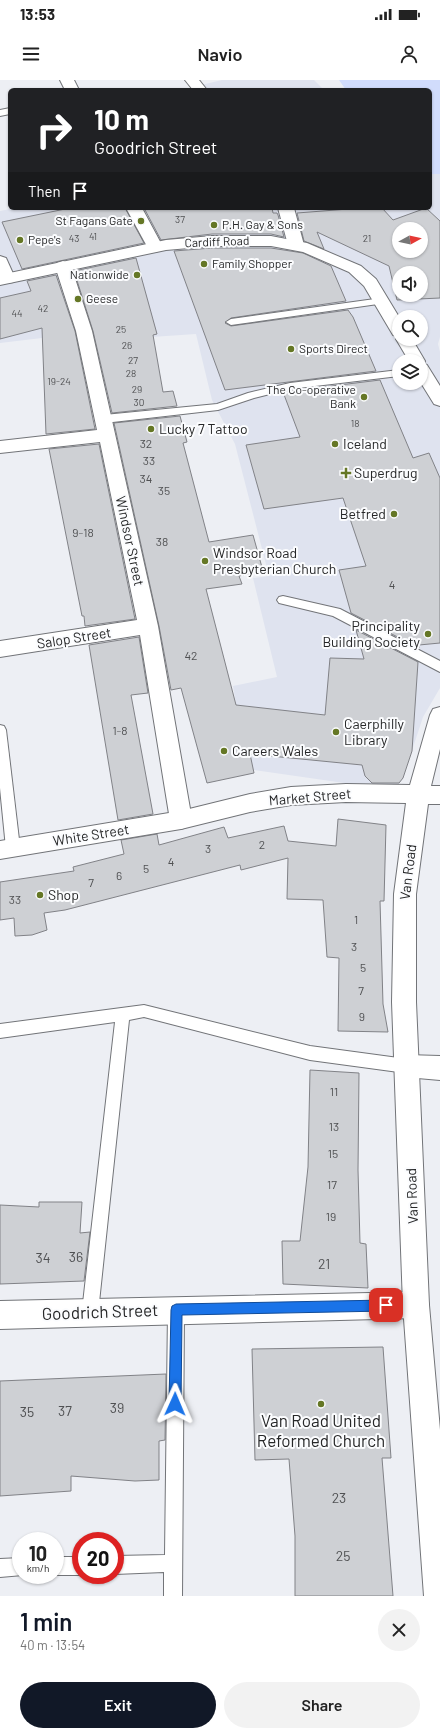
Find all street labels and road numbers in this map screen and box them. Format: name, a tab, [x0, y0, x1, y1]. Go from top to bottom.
street label: Cardiff Road	[184, 233, 250, 249]
street label: Windsor Street	[113, 494, 148, 587]
street label: Salop Street	[36, 623, 112, 652]
street label: Market Street	[268, 784, 352, 809]
street label: White Street	[52, 820, 130, 849]
street label: Van Road	[396, 843, 419, 901]
street label: Van Road	[402, 1168, 421, 1224]
street label: Goodrich Street	[41, 1299, 159, 1323]

